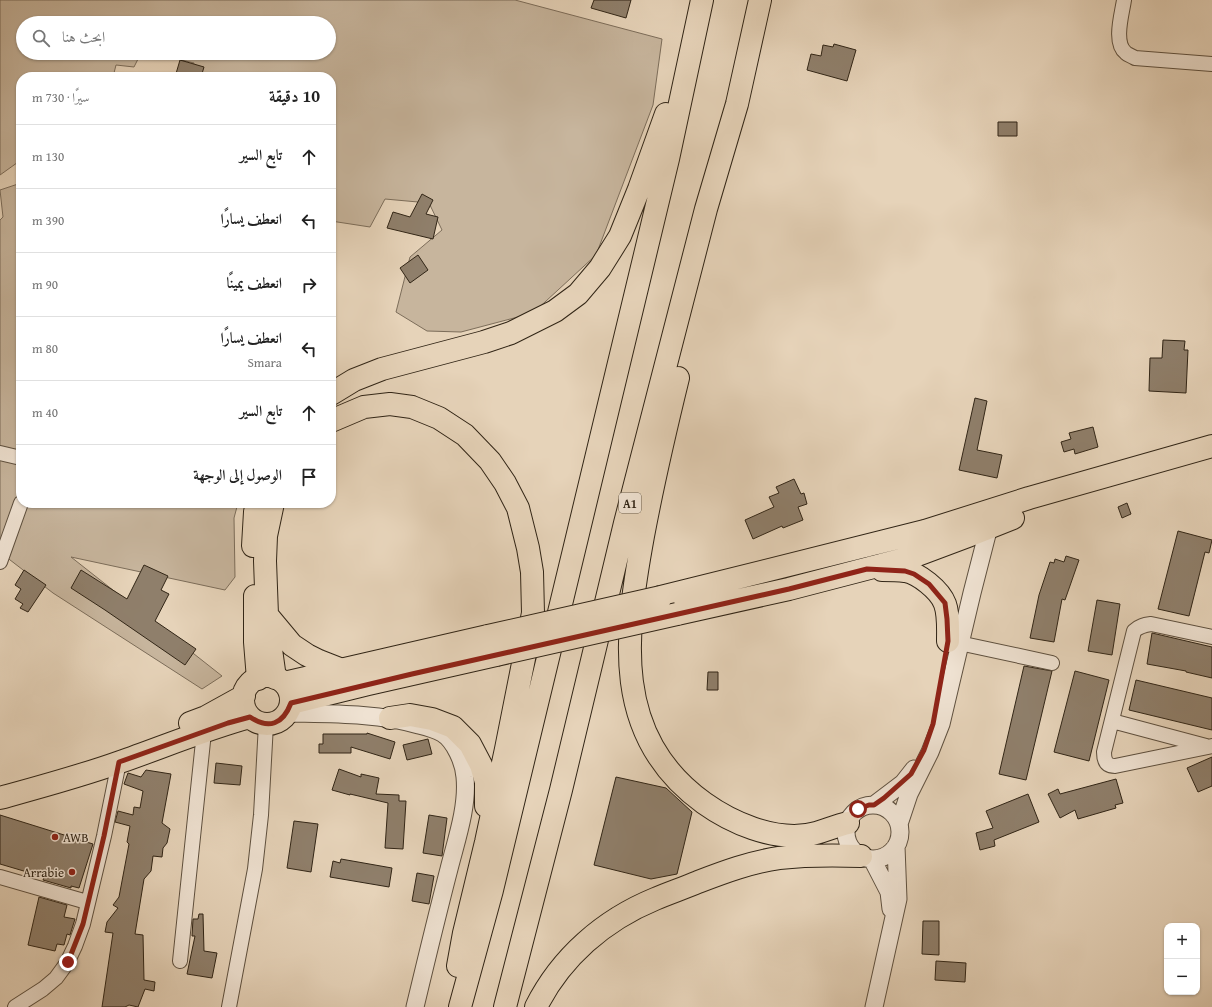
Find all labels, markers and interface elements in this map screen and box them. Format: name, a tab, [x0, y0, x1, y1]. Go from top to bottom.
search box	[16, 16, 336, 60]
text: ابحث هنا	[62, 26, 105, 47]
icon: search	[30, 27, 52, 49]
text: 10 دقيقة	[269, 83, 320, 108]
text: سيرًا · 730 m	[32, 88, 90, 107]
text: تابع السير	[240, 144, 282, 165]
icon: ahead	[298, 146, 320, 168]
text: 130 m	[32, 147, 64, 166]
text: انعطف يسارًا	[220, 208, 282, 229]
icon: left	[298, 210, 320, 232]
text: 390 m	[32, 211, 64, 230]
text: انعطف يمينًا	[226, 272, 282, 293]
icon: right	[298, 274, 320, 296]
text: 90 m	[32, 275, 58, 294]
text: انعطف يسارًا	[220, 327, 282, 348]
icon: left	[298, 338, 320, 360]
text: 80 m	[32, 339, 58, 358]
text: Smara	[248, 353, 282, 372]
text: تابع السير	[240, 400, 282, 421]
icon: ahead	[298, 402, 320, 424]
text: 40 m	[32, 403, 58, 422]
text: الوصول إلى الوجهة	[193, 464, 282, 485]
icon: arrive	[298, 466, 320, 488]
road number: A1	[619, 493, 641, 513]
route start	[849, 800, 867, 818]
place label: AWB	[63, 828, 89, 847]
marker: AWB	[50, 832, 60, 842]
place label: Arrabie	[23, 863, 64, 882]
marker: Arrabie	[67, 867, 77, 877]
map controls	[1164, 923, 1200, 995]
button: +	[1164, 923, 1200, 959]
route end	[59, 953, 77, 971]
button: −	[1164, 959, 1200, 995]

